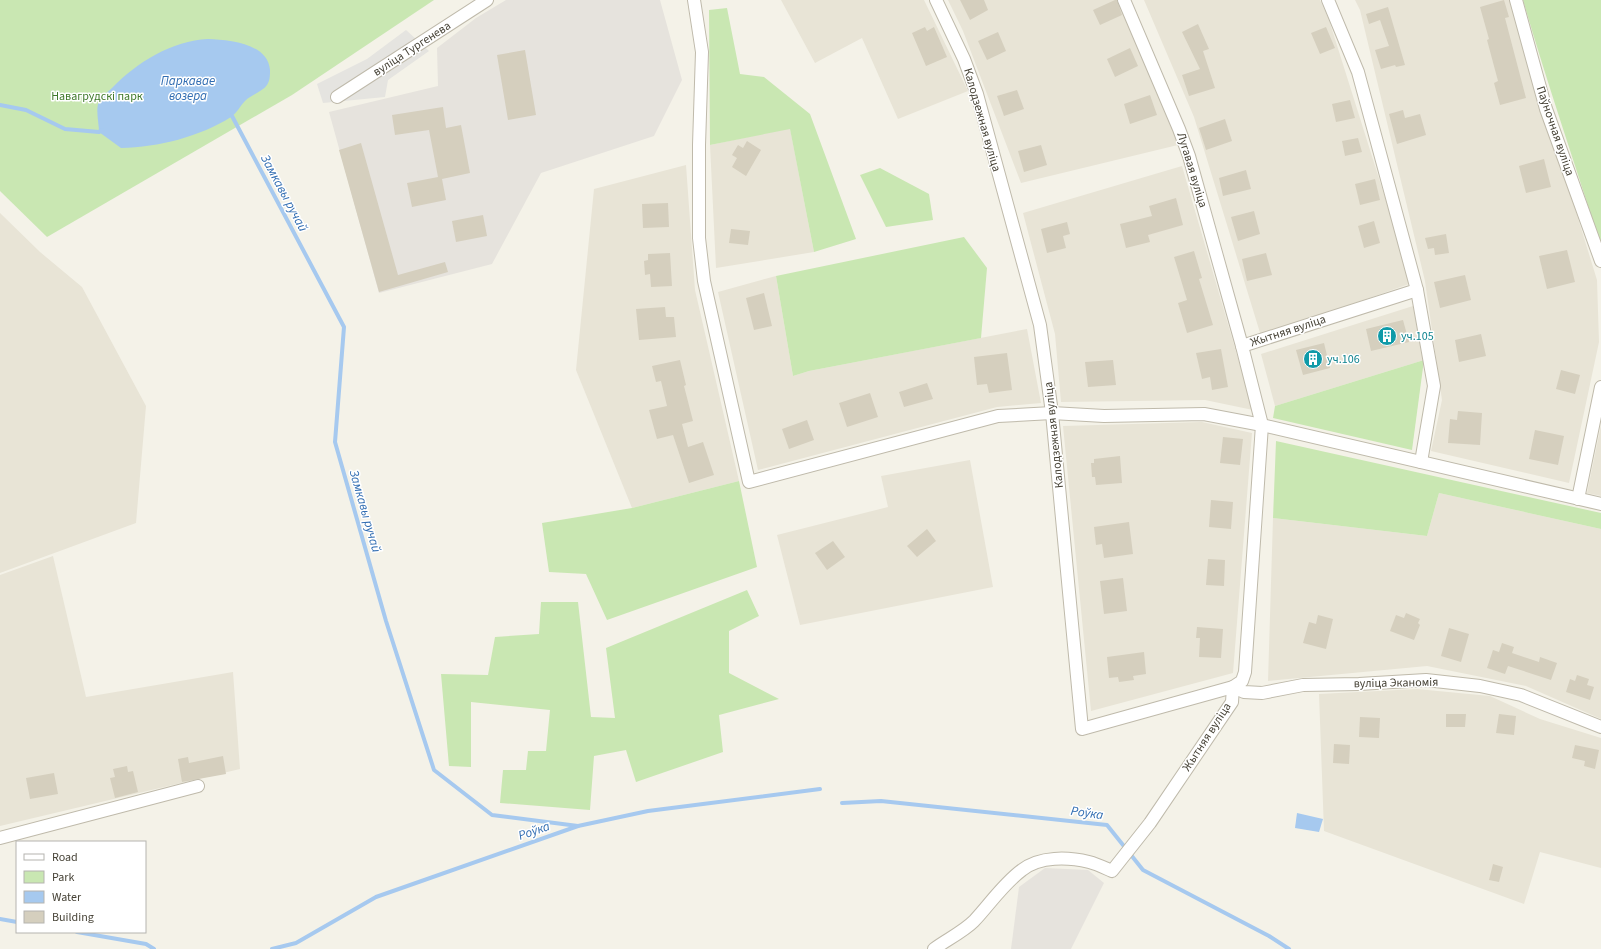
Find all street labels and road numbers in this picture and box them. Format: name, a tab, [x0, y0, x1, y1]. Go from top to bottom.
street label: вуліца Тургенева	[370, 17, 454, 81]
street label: Калодзежная вуліца	[959, 66, 1005, 174]
street label: Паўночная вуліца	[1532, 84, 1578, 178]
street label: Лугавая вуліца	[1172, 130, 1212, 210]
street label: Жытняя вуліца	[1248, 311, 1328, 351]
street label: Калодзежная вуліца	[1040, 381, 1068, 489]
street label: вуліца Эканомія	[1353, 674, 1439, 692]
street label: Жытняя вуліца	[1178, 699, 1236, 775]

